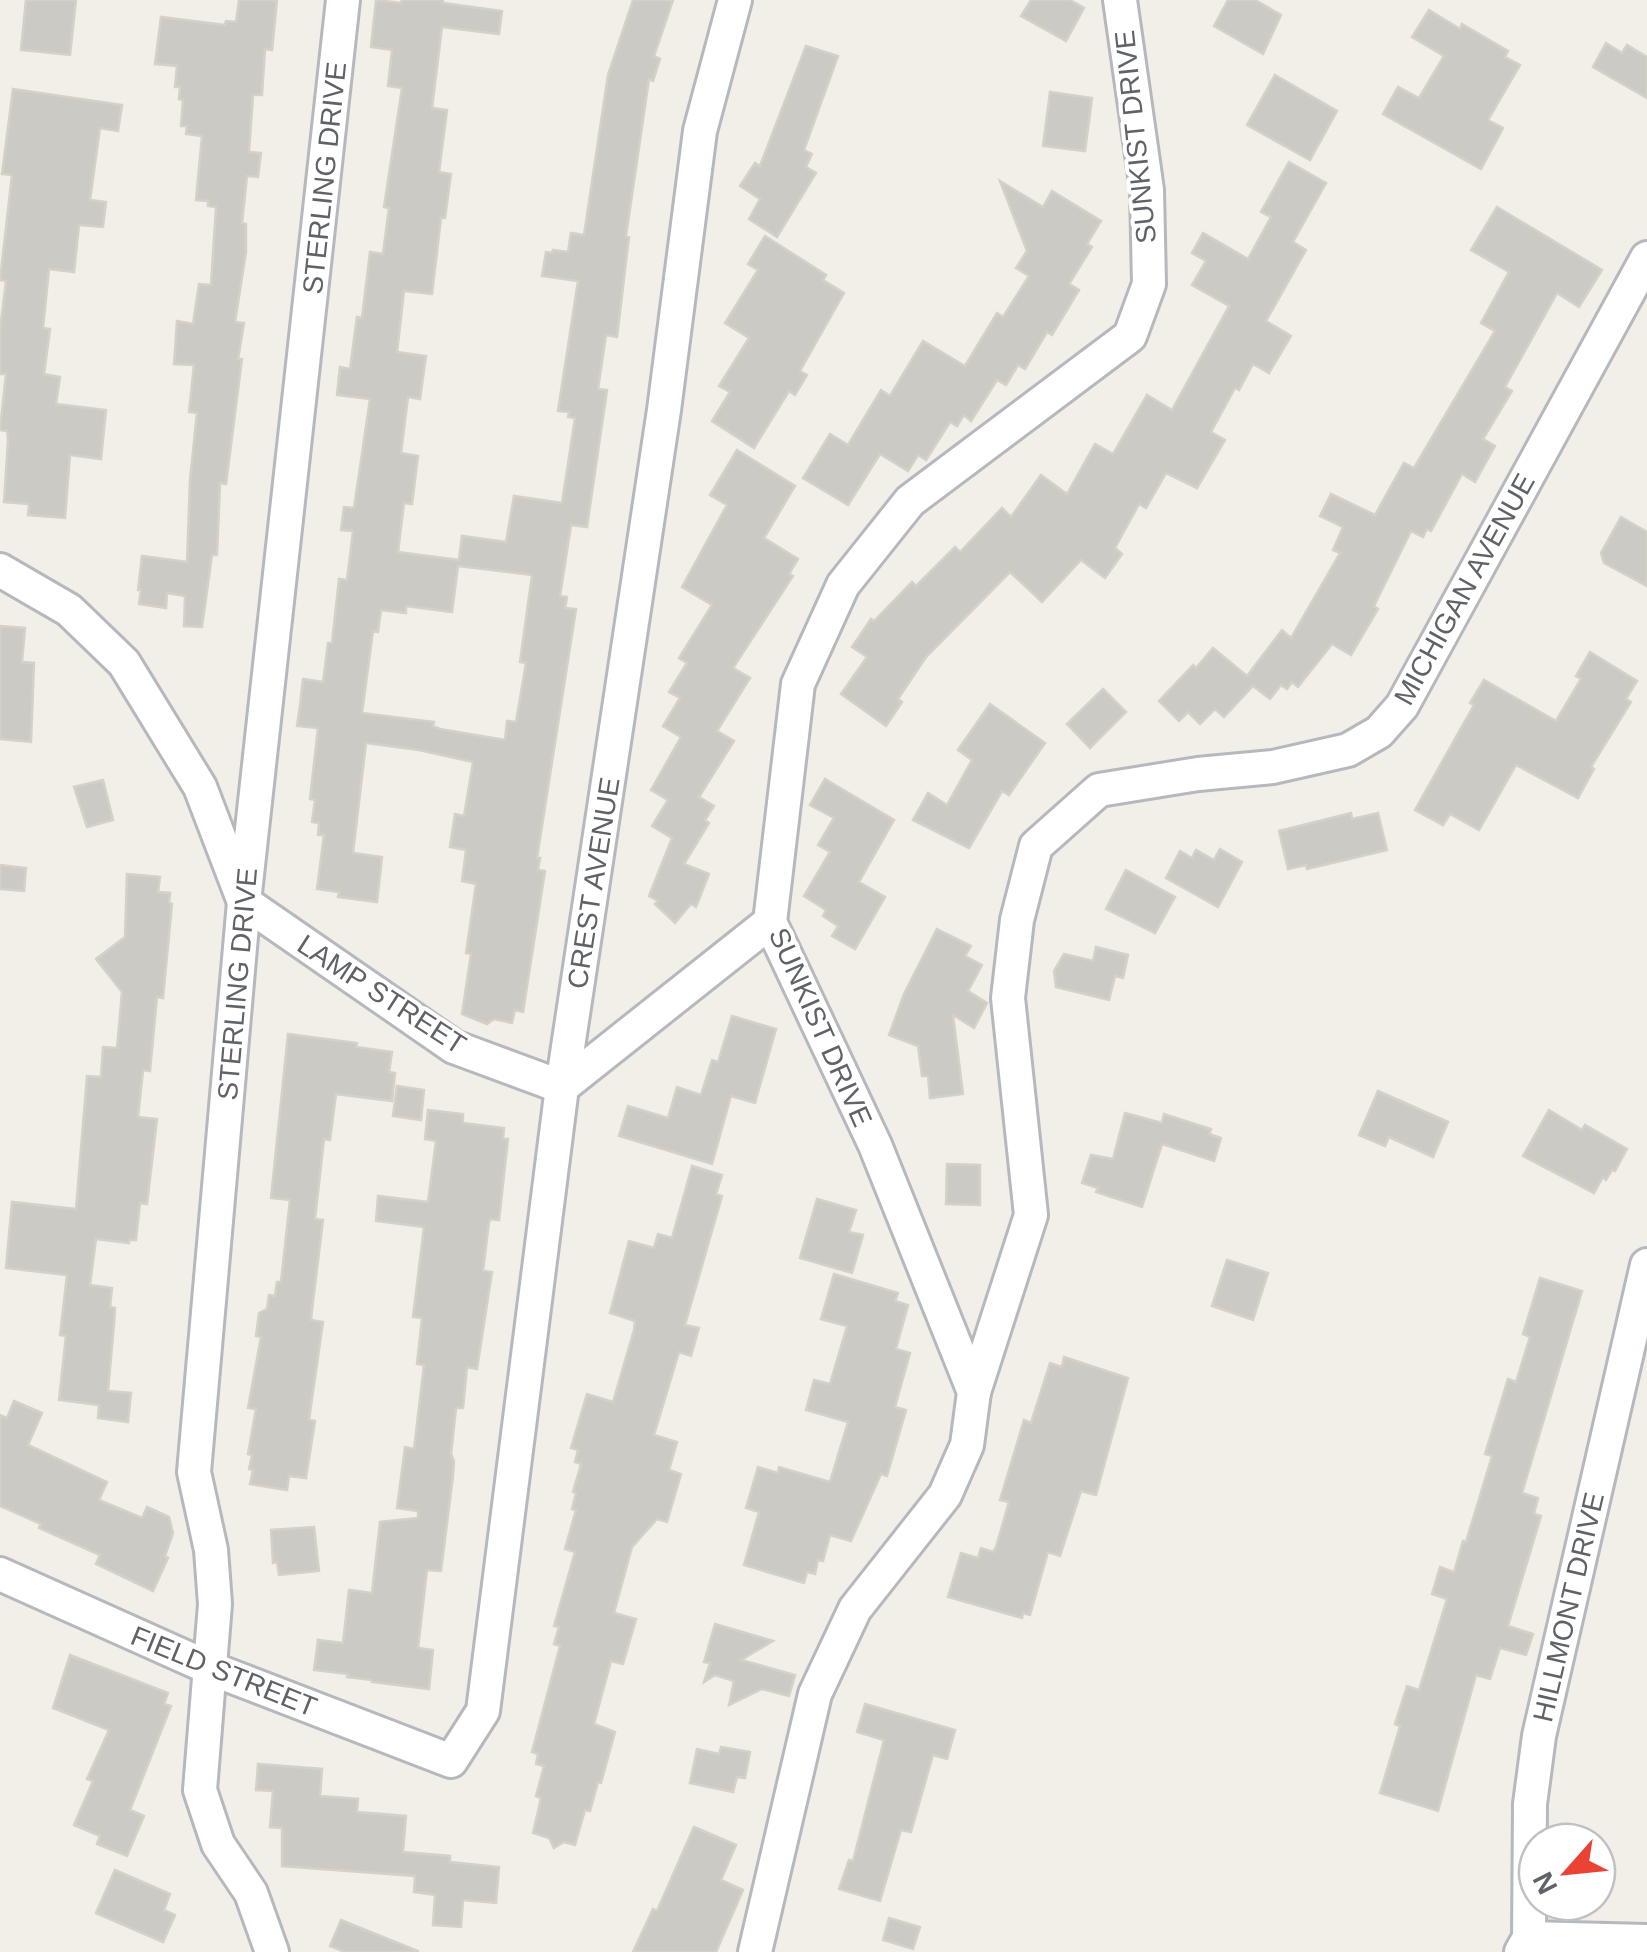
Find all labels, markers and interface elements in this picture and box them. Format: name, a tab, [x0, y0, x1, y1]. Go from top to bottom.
street label: SUNKIST DRIVE	[1109, 29, 1162, 245]
street label: STERLING DRIVE	[297, 60, 352, 296]
street label: MICHIGAN AVENUE	[1388, 468, 1541, 710]
street label: CREST AVENUE	[561, 775, 626, 991]
street label: STERLING DRIVE	[212, 866, 263, 1102]
street label: SUNKIST DRIVE	[763, 923, 878, 1131]
street label: LAMP STREET	[292, 929, 472, 1060]
street label: HILLMONT DRIVE	[1527, 1489, 1610, 1725]
street label: FIELD STREET	[126, 1620, 321, 1723]
north arrow	[1517, 1822, 1617, 1922]
text: N	[1527, 1867, 1564, 1899]

